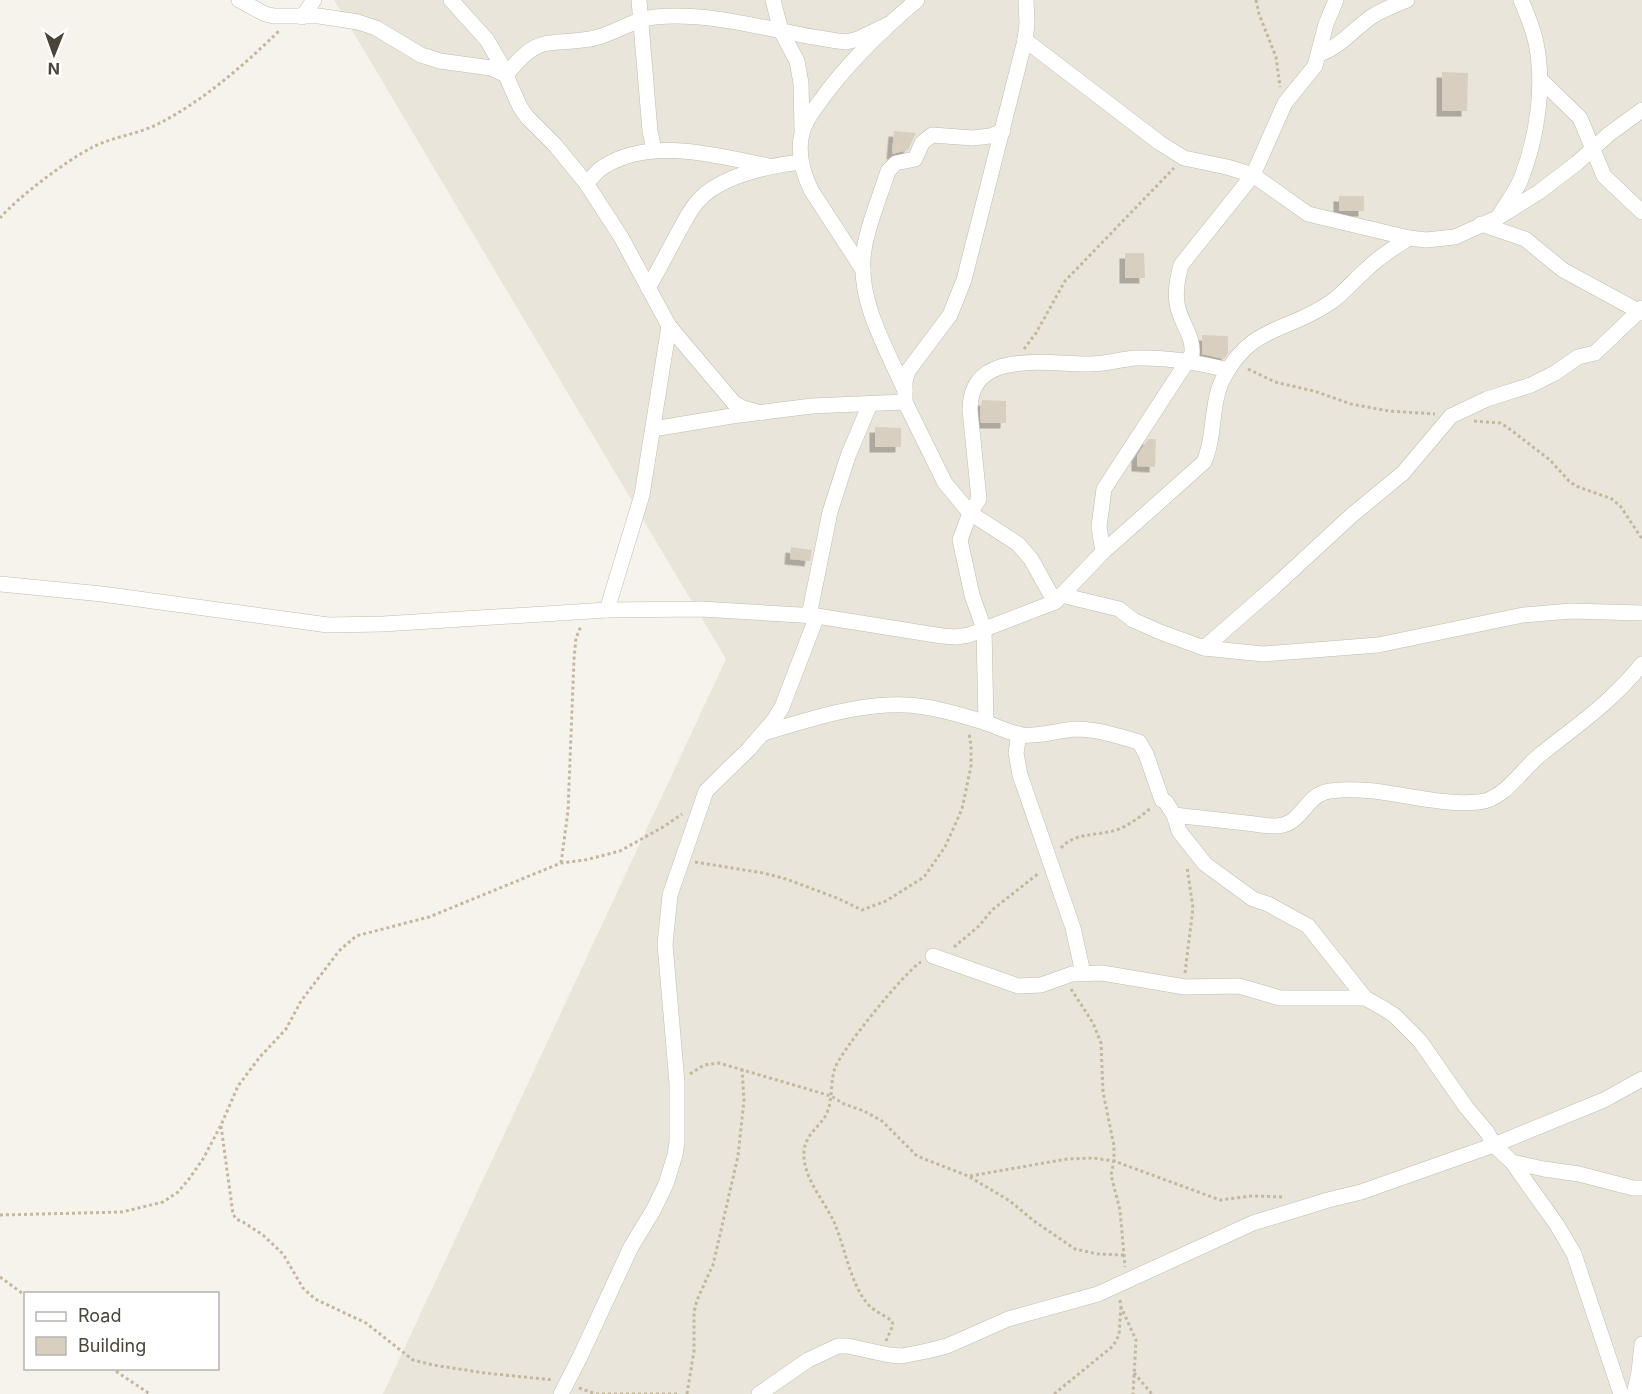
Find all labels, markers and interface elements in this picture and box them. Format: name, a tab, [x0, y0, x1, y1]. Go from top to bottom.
north arrow	[24, 24, 84, 84]
text: N	[47, 59, 60, 79]
legend	[24, 1292, 219, 1370]
text: Road	[78, 1305, 121, 1326]
text: Building	[78, 1335, 146, 1356]

